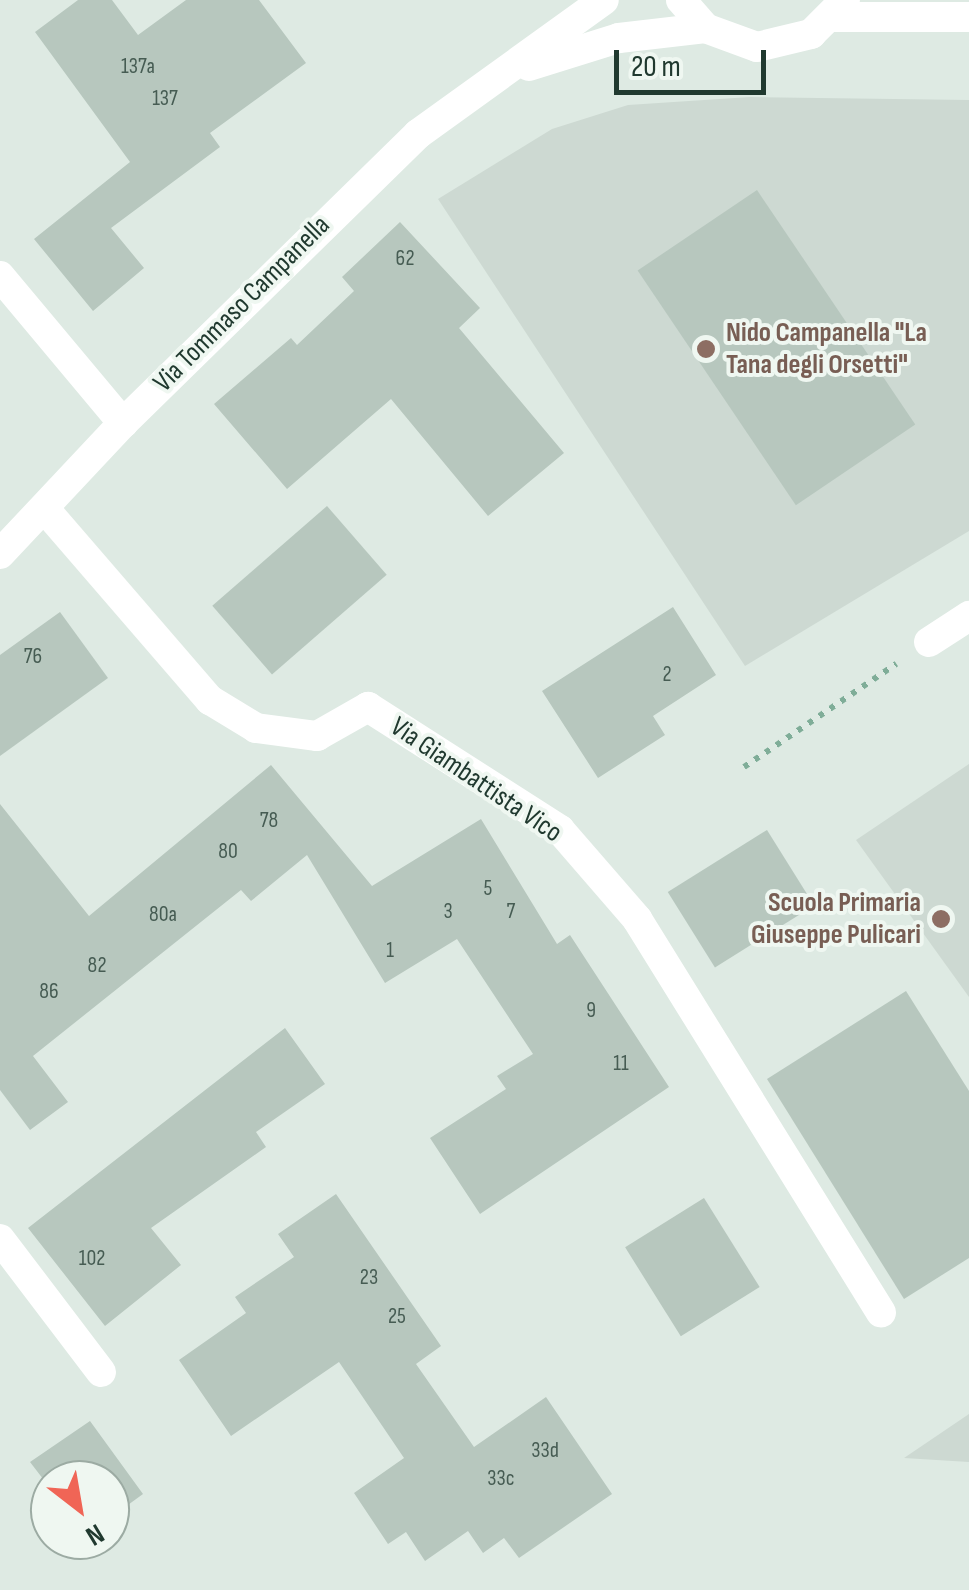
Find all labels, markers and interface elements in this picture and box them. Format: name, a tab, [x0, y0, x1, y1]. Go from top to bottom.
scale bar	[619, 30, 772, 92]
text: 20 m	[631, 49, 681, 85]
house number: 137a	[121, 54, 155, 80]
house number: 137	[152, 86, 178, 112]
street label: Via Tommaso Campanella	[147, 209, 337, 399]
house number: 62	[396, 246, 414, 272]
place label: Nido Campanella "La Tana degli Orsetti"	[726, 316, 927, 382]
marker: Nido Campanella "La Tana degli Orsetti"	[695, 338, 717, 360]
house number: 76	[24, 644, 42, 670]
house number: 2	[662, 662, 672, 688]
street label: Via Giambattista Vico	[384, 710, 568, 850]
house number: 78	[260, 808, 278, 834]
house number: 80	[218, 839, 238, 865]
house number: 5	[484, 876, 492, 902]
place label: Scuola Primaria Giuseppe Pulicari	[751, 886, 921, 952]
house number: 3	[443, 899, 453, 925]
house number: 7	[507, 899, 515, 925]
house number: 80a	[149, 902, 177, 928]
marker: Scuola Primaria Giuseppe Pulicari	[930, 908, 952, 930]
house number: 1	[386, 938, 394, 964]
house number: 82	[87, 953, 107, 979]
house number: 86	[39, 979, 59, 1005]
house number: 9	[586, 998, 596, 1024]
house number: 11	[613, 1051, 629, 1077]
house number: 102	[79, 1246, 105, 1272]
house number: 23	[360, 1265, 378, 1291]
house number: 25	[388, 1304, 406, 1330]
house number: 33d	[531, 1438, 559, 1464]
north arrow	[30, 1460, 130, 1560]
house number: 33c	[487, 1466, 515, 1492]
text: N	[80, 1516, 110, 1552]

